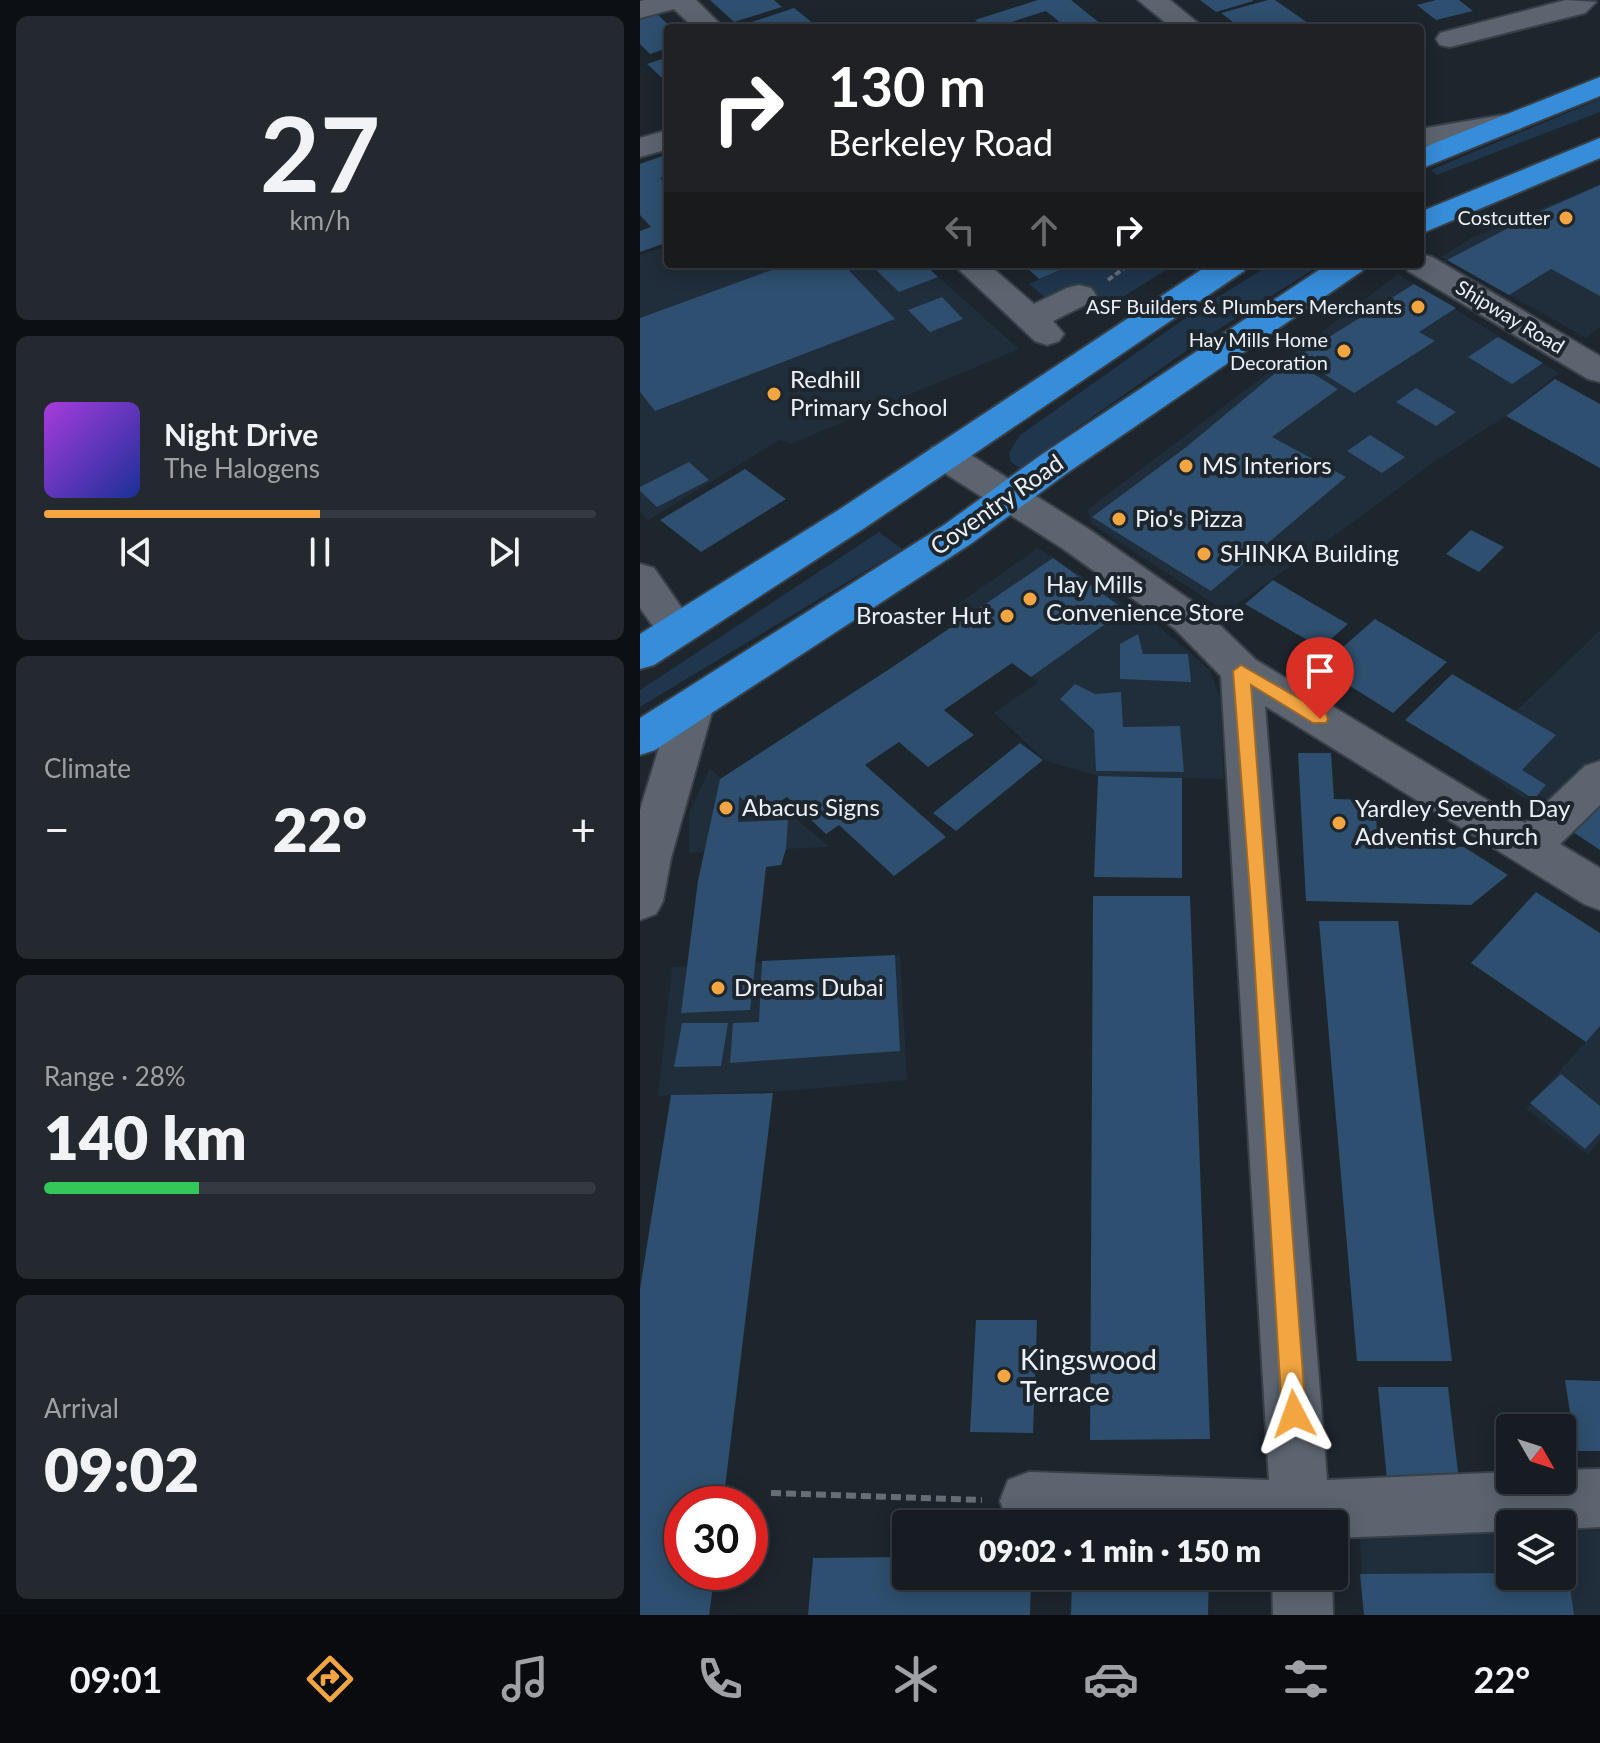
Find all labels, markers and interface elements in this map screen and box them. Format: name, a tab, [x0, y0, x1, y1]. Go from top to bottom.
text: 130 m	[828, 52, 986, 119]
icon: right	[696, 56, 800, 160]
text: 27	[260, 89, 380, 214]
text: Berkeley Road	[828, 120, 1053, 164]
text: km/h	[290, 204, 350, 236]
place label: Costcutter	[1458, 205, 1551, 229]
icon: left	[938, 208, 982, 252]
icon: ahead	[1022, 208, 1066, 252]
icon: right	[1106, 208, 1150, 252]
marker: Costcutter	[1557, 209, 1575, 227]
street label: Shipway Road	[1452, 274, 1569, 358]
place label: ASF Builders & Plumbers Merchants	[1086, 294, 1402, 318]
marker: ASF Builders & Plumbers Merchants	[1409, 298, 1427, 316]
place label: Hay Mills Home Decoration	[1189, 327, 1328, 374]
marker: Hay Mills Home Decoration	[1335, 342, 1353, 360]
place label: Redhill Primary School	[790, 364, 948, 421]
marker: Redhill Primary School	[765, 385, 783, 403]
text: Night Drive	[164, 416, 318, 452]
street label: Coventry Road	[924, 447, 1068, 560]
place label: MS Interiors	[1202, 450, 1332, 479]
text: The Halogens	[164, 452, 320, 484]
marker: MS Interiors	[1177, 457, 1195, 475]
place label: Pio's Pizza	[1135, 503, 1243, 532]
marker: Pio's Pizza	[1110, 510, 1128, 528]
icon: previous	[114, 530, 158, 574]
icon: pause	[298, 530, 342, 574]
icon: next	[482, 530, 526, 574]
place label: SHINKA Building	[1220, 538, 1399, 567]
marker: SHINKA Building	[1195, 545, 1213, 563]
place label: Hay Mills Convenience Store	[1046, 569, 1244, 626]
marker: Hay Mills Convenience Store	[1021, 590, 1039, 608]
place label: Broaster Hut	[856, 600, 991, 629]
marker: Broaster Hut	[998, 607, 1016, 625]
pin	[1286, 637, 1354, 719]
icon: arrive	[1298, 649, 1342, 693]
text: Climate	[44, 752, 131, 784]
place label: Abacus Signs	[742, 792, 880, 821]
text: 22°	[273, 793, 367, 865]
place label: Yardley Seventh Day Adventist Church	[1355, 793, 1571, 850]
marker: Abacus Signs	[717, 799, 735, 817]
text: −	[44, 803, 70, 855]
text: +	[570, 803, 596, 855]
marker: Yardley Seventh Day Adventist Church	[1330, 814, 1348, 832]
place label: Dreams Dubai	[734, 972, 884, 1001]
marker: Dreams Dubai	[709, 979, 727, 997]
text: Range · 28%	[44, 1060, 186, 1092]
text: 140 km	[44, 1101, 247, 1173]
place label: Kingswood Terrace	[1020, 1342, 1157, 1408]
marker: Kingswood Terrace	[995, 1367, 1013, 1385]
position arrow	[1252, 1372, 1336, 1456]
text: Arrival	[44, 1392, 119, 1424]
north arrow	[1496, 1414, 1576, 1494]
map controls	[1496, 1414, 1576, 1590]
text: 09:02	[44, 1433, 199, 1505]
speed limit sign: 30	[664, 1486, 768, 1590]
button: layers	[1496, 1510, 1576, 1590]
text: 09:02 · 1 min · 150 m	[979, 1532, 1261, 1568]
icon: directions	[302, 1651, 358, 1707]
icon: music	[497, 1651, 553, 1707]
icon: phone	[692, 1651, 748, 1707]
icon: climate	[888, 1651, 944, 1707]
icon: car	[1083, 1651, 1139, 1707]
icon: filters	[1278, 1651, 1334, 1707]
text: 09:01	[70, 1657, 162, 1701]
text: 22°	[1474, 1657, 1530, 1701]

